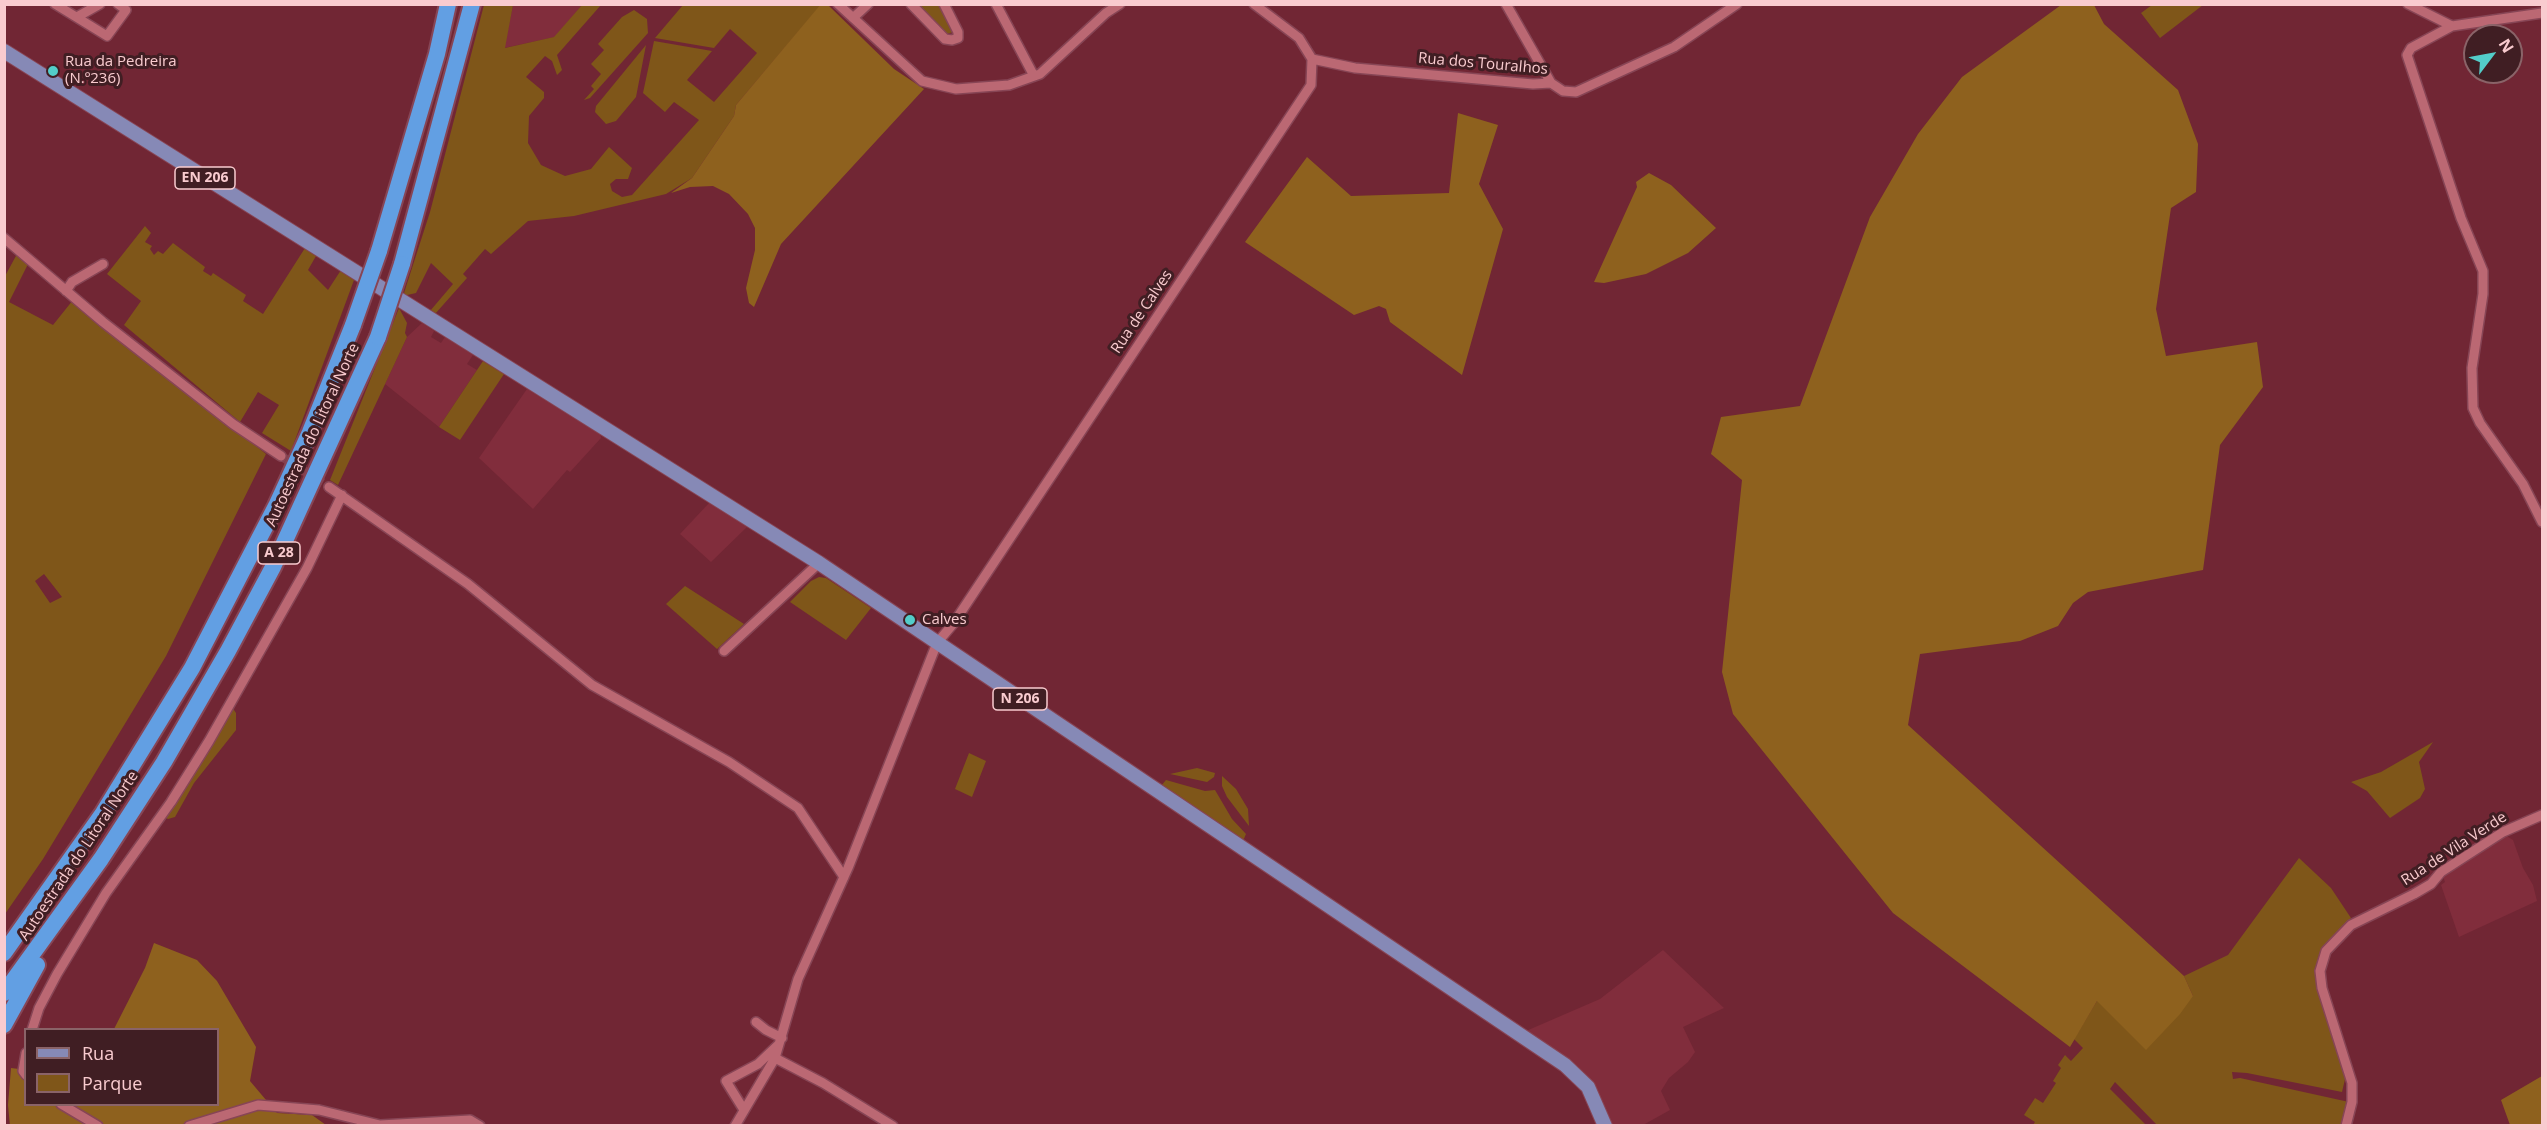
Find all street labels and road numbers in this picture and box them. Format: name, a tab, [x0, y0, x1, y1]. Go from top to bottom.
street label: Rua dos Touralhos	[1417, 49, 1549, 79]
road number: EN 206	[175, 167, 235, 189]
street label: Rua de Calves	[1107, 267, 1177, 357]
street label: Autoestrada do Litoral Norte	[263, 340, 363, 530]
road number: A 28	[258, 542, 300, 564]
road number: N 206	[993, 688, 1047, 710]
street label: Autoestrada do Litoral Norte	[16, 768, 142, 944]
street label: Rua de Vila Verde	[2398, 808, 2510, 890]

